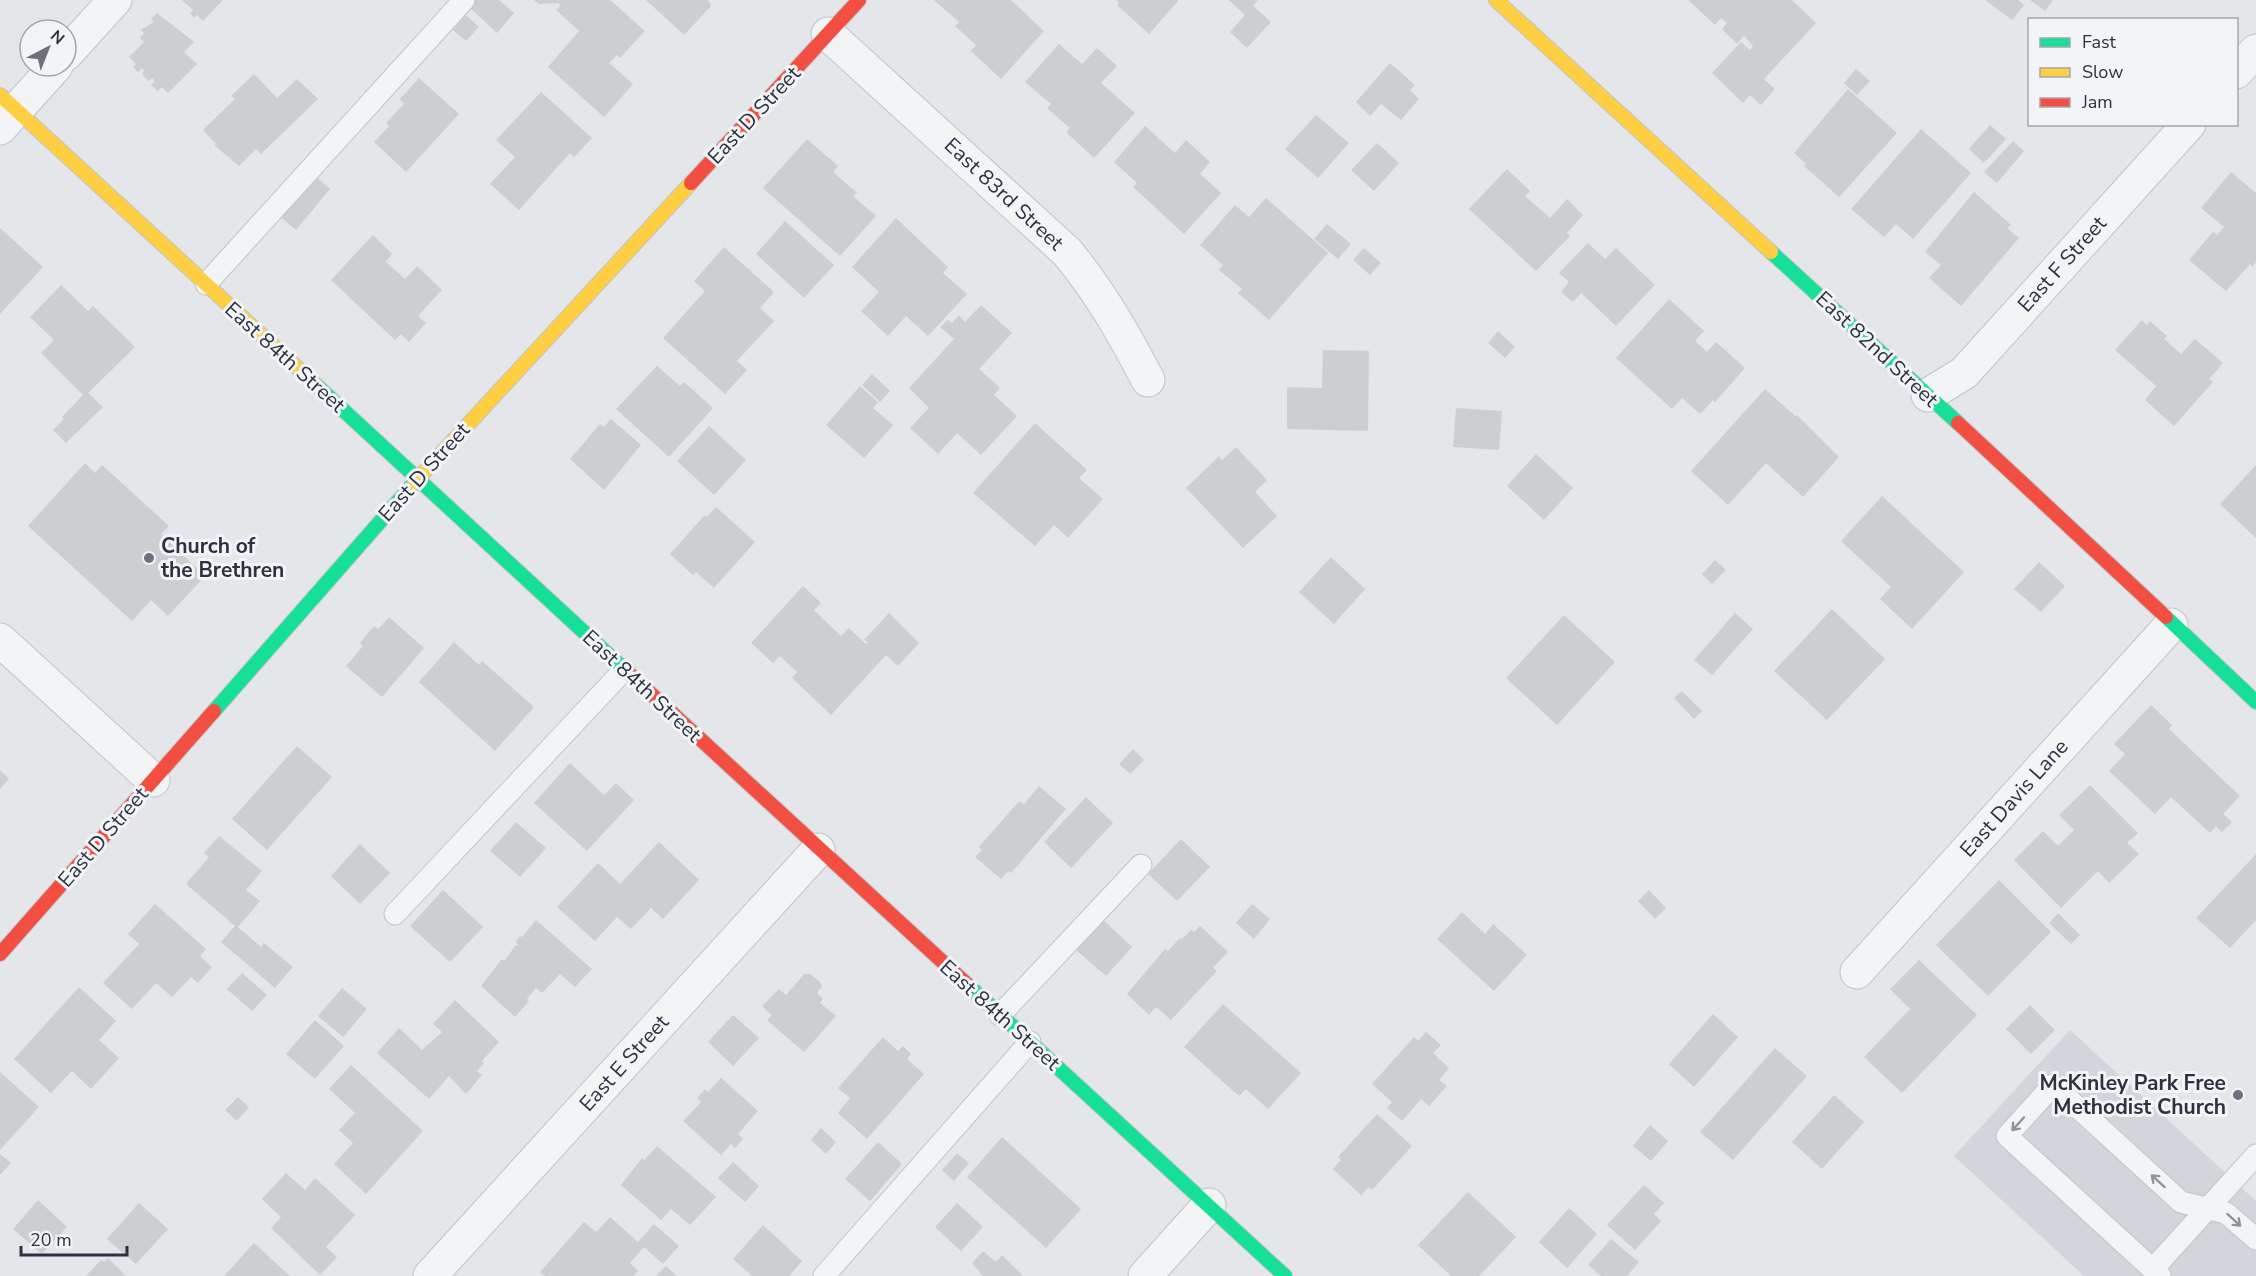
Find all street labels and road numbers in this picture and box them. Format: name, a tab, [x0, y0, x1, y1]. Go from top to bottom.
street label: East D Street	[701, 60, 807, 170]
street label: East 83rd Street	[938, 131, 1070, 257]
street label: East F Street	[2011, 210, 2113, 318]
street label: East 82nd Street	[1810, 285, 1945, 414]
street label: East 84th Street	[219, 295, 352, 419]
street label: East D Street	[372, 416, 476, 528]
street label: East 84th Street	[576, 624, 708, 749]
street label: East Davis Lane	[1954, 733, 2074, 863]
street label: East D Street	[52, 780, 155, 893]
street label: East 84th Street	[934, 953, 1067, 1077]
street label: East E Street	[573, 1008, 675, 1117]

